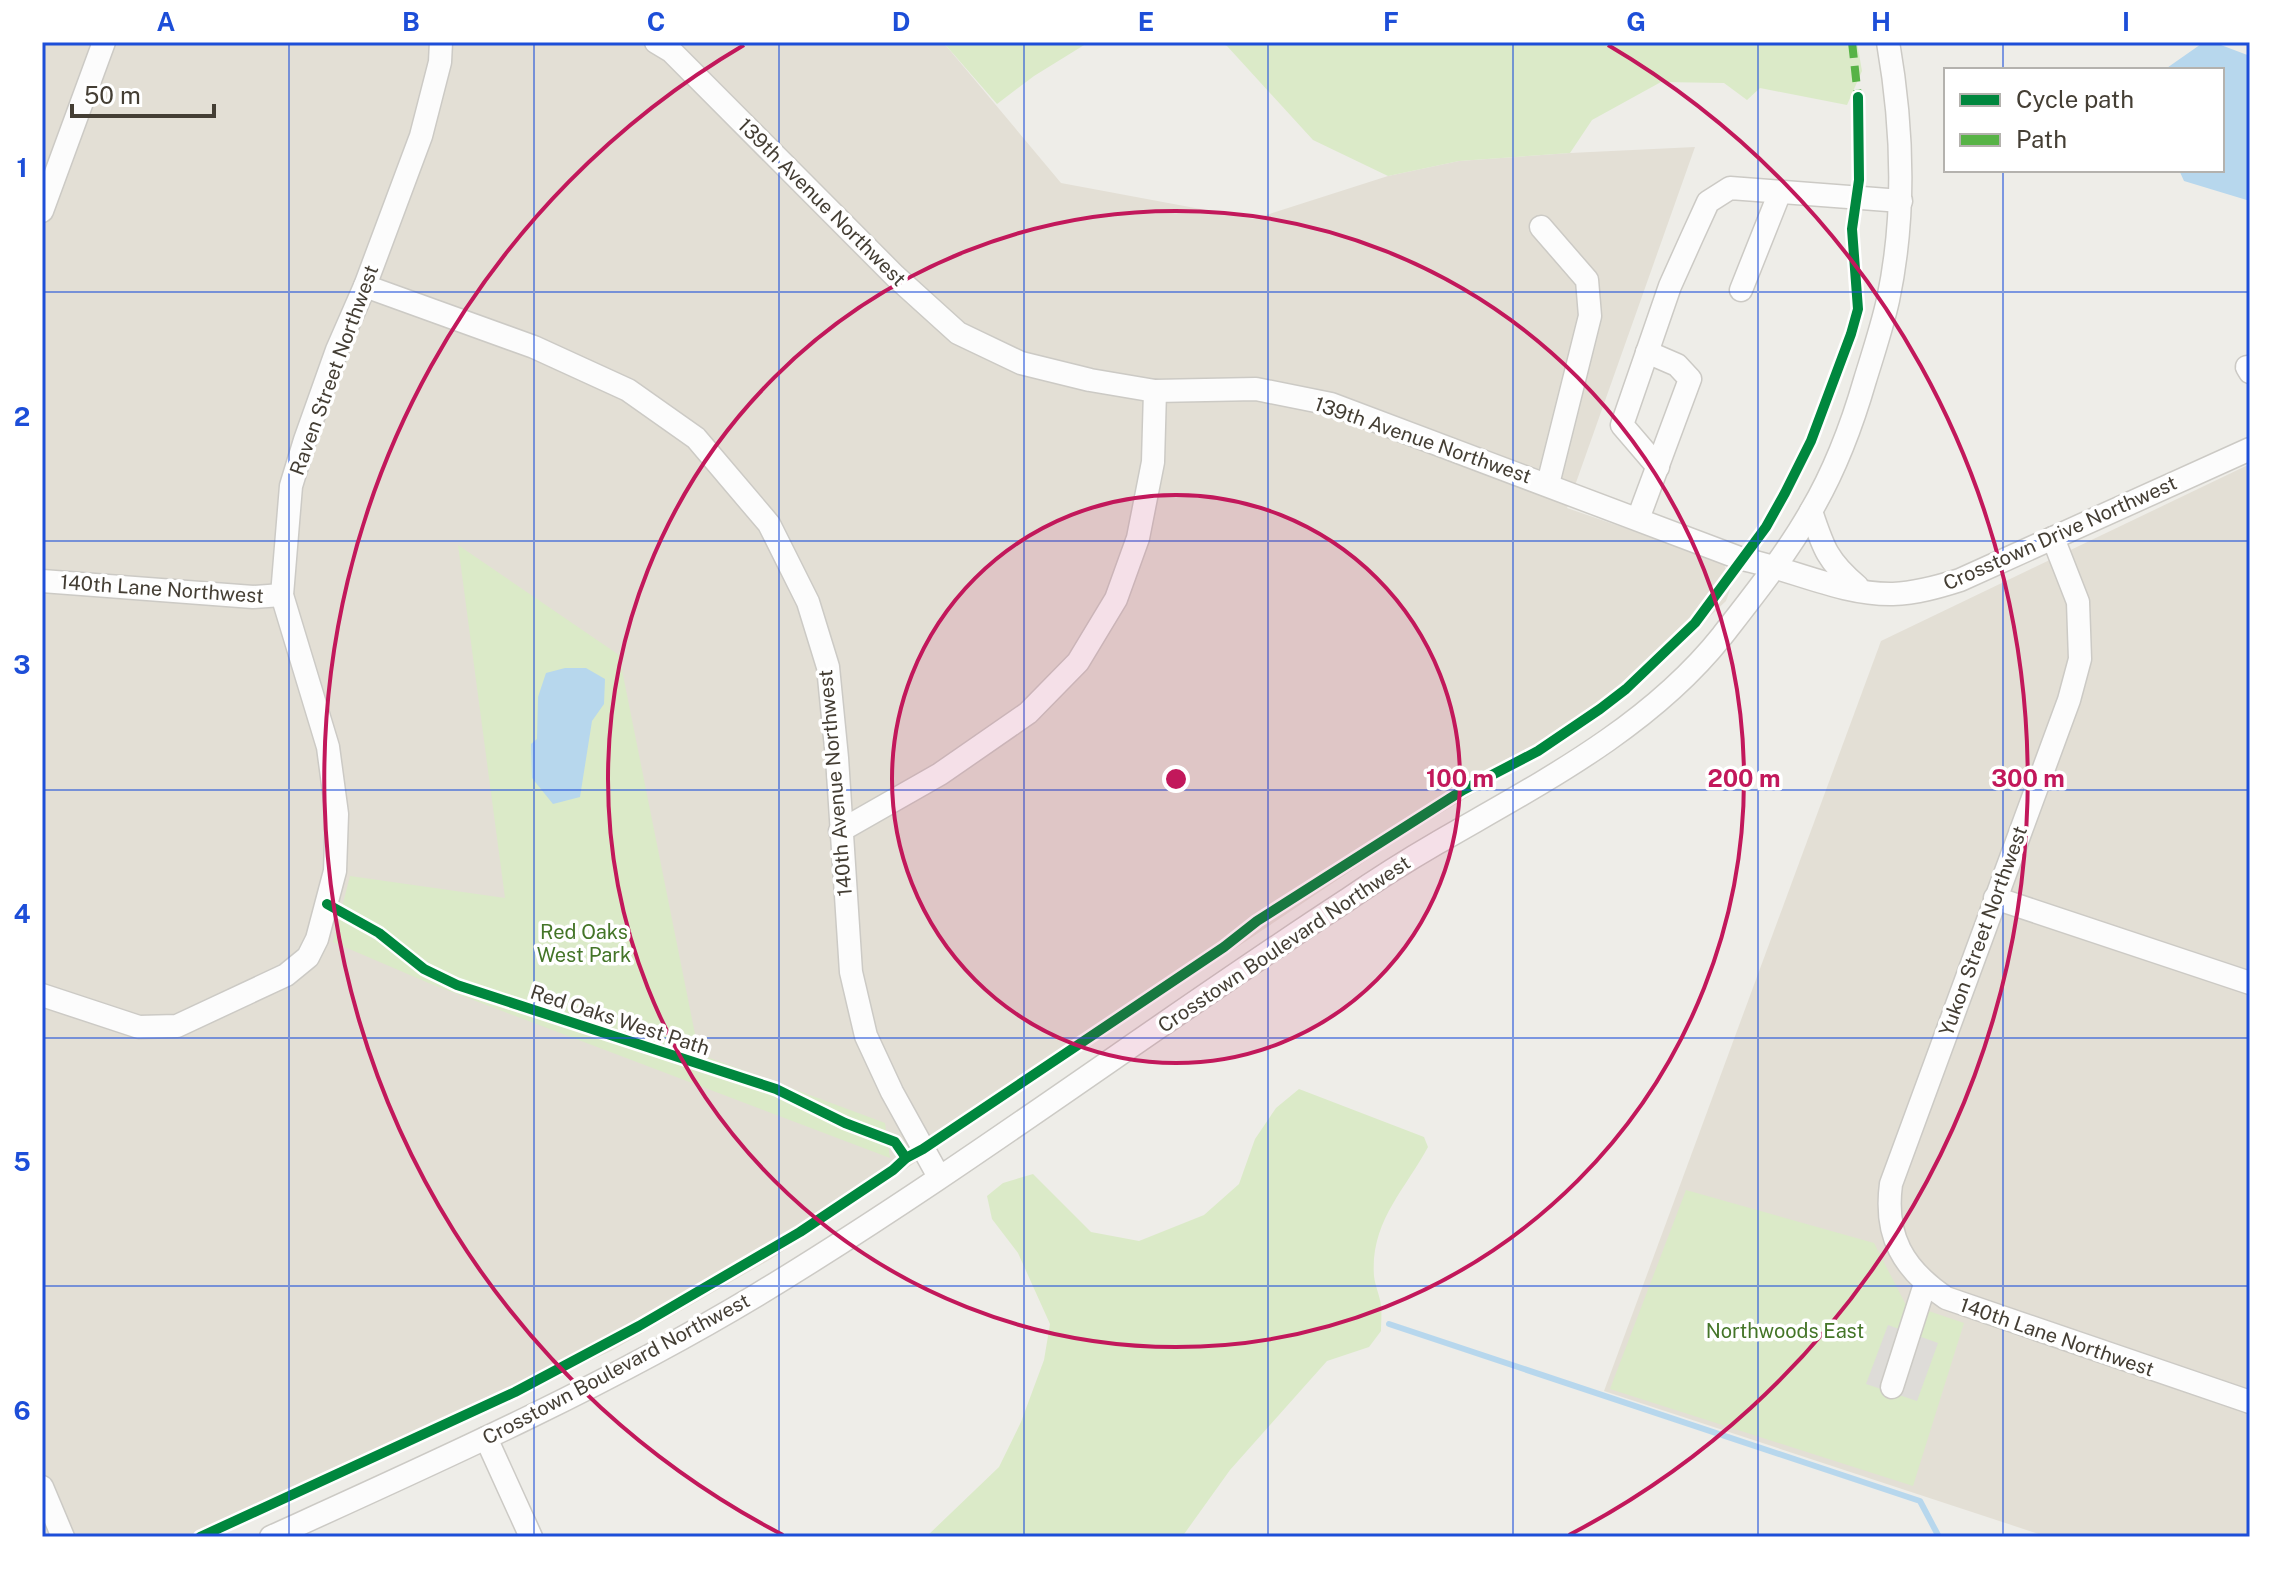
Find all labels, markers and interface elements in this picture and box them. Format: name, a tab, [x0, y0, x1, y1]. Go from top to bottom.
text: A	[157, 6, 176, 37]
text: B	[402, 6, 420, 37]
text: C	[647, 6, 665, 37]
text: D	[892, 6, 910, 37]
text: E	[1138, 6, 1154, 37]
text: F	[1383, 6, 1399, 37]
text: G	[1626, 6, 1646, 37]
text: H	[1871, 6, 1891, 37]
text: I	[2122, 6, 2130, 37]
scale bar	[72, 68, 214, 118]
legend	[1944, 68, 2224, 172]
text: 50 m	[84, 81, 141, 109]
text: Cycle path	[2016, 85, 2134, 113]
street label: 139th Avenue Northwest	[733, 113, 911, 291]
text: Path	[2016, 125, 2067, 153]
text: 1	[16, 152, 28, 183]
street label: Raven Street Northwest	[285, 262, 383, 478]
street label: 139th Avenue Northwest	[1311, 392, 1535, 488]
text: 2	[14, 401, 30, 432]
street label: Crosstown Drive Northwest	[1940, 471, 2180, 595]
street label: 140th Lane Northwest	[59, 570, 265, 608]
text: 3	[13, 649, 31, 680]
street label: 140th Avenue Northwest	[813, 669, 857, 897]
text: 100 m	[1426, 764, 1494, 792]
text: 200 m	[1707, 764, 1781, 792]
text: 300 m	[1991, 764, 2065, 792]
centre of rings	[1162, 765, 1190, 793]
street label: Yukon Street Northwest	[1934, 823, 2032, 1039]
street label: Crosstown Boulevard Northwest	[1153, 850, 1415, 1038]
text: 4	[13, 898, 31, 929]
park label: Red Oaks West Park	[537, 920, 631, 967]
street label: Red Oaks West Path	[527, 980, 713, 1060]
text: 5	[13, 1146, 31, 1177]
street label: Crosstown Boulevard Northwest	[478, 1288, 754, 1450]
street label: 140th Lane Northwest	[1957, 1292, 2157, 1382]
park label: Northwoods East	[1706, 1319, 1864, 1343]
text: 6	[13, 1395, 31, 1426]

